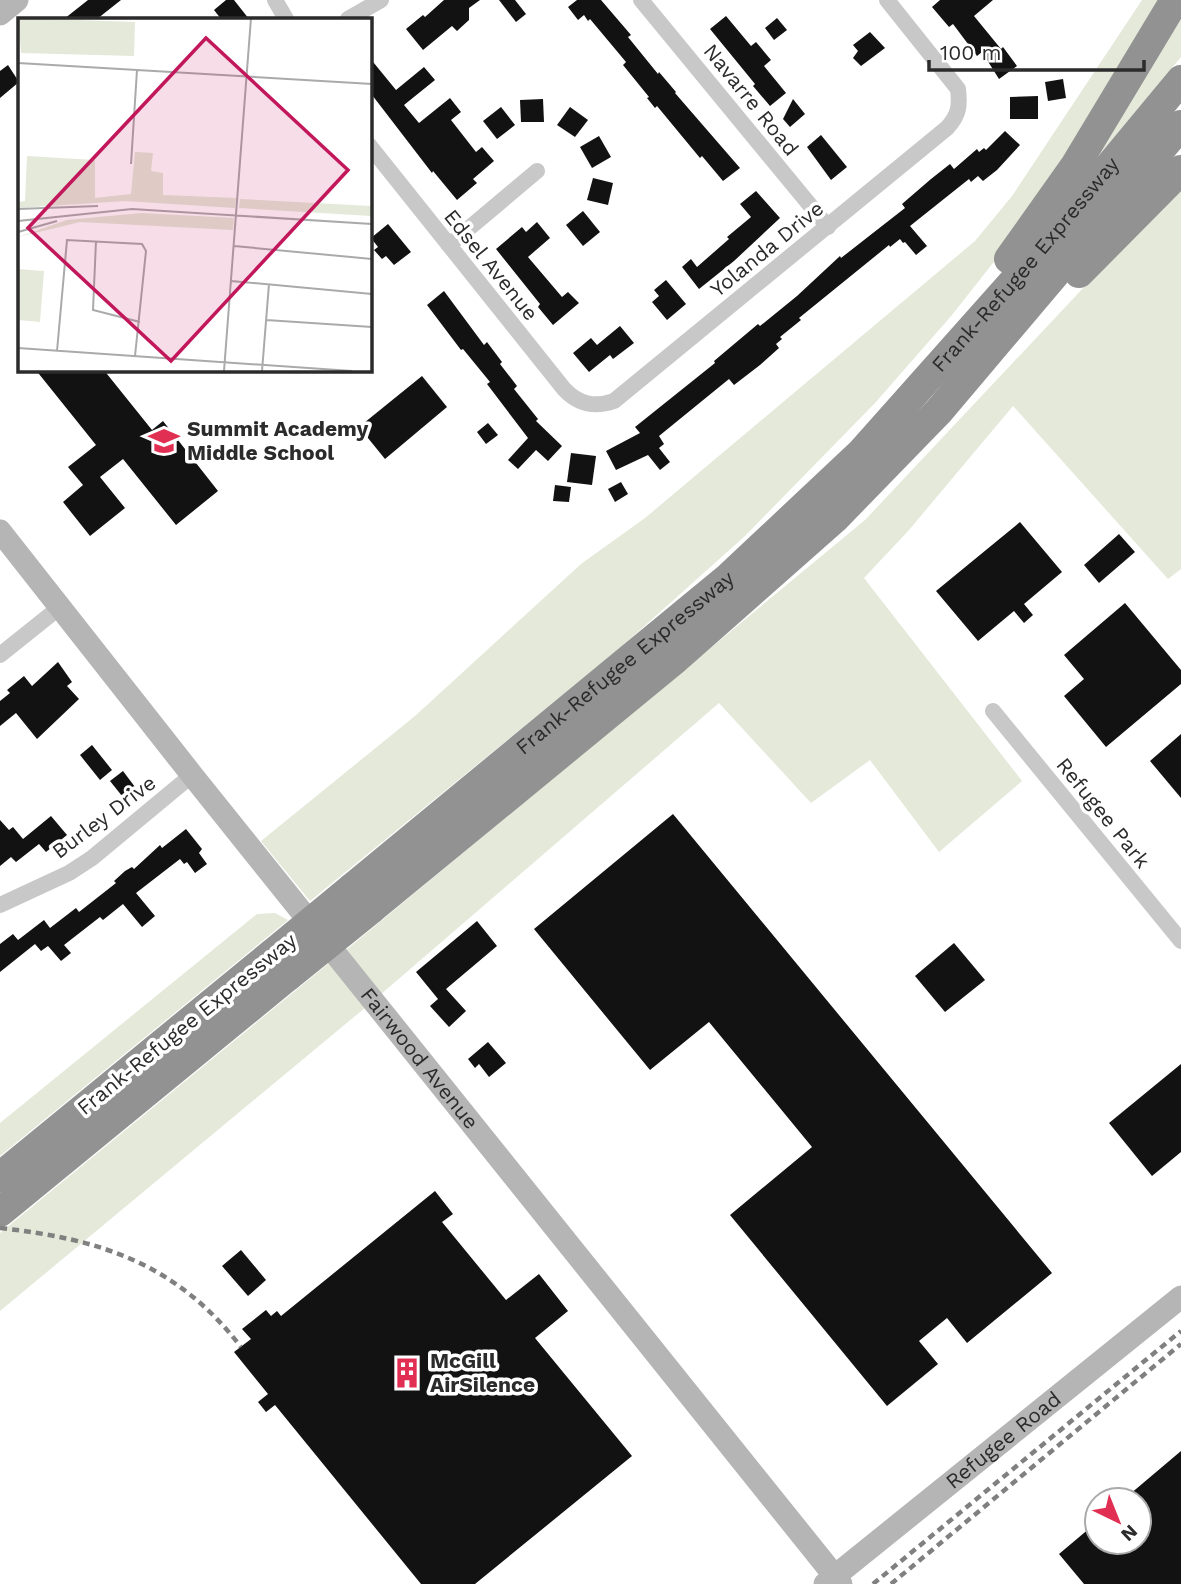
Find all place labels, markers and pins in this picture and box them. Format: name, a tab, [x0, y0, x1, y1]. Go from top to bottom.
place label: Summit Academy Middle School	[187, 416, 368, 465]
school or university icon: Summit Academy Middle School	[147, 424, 181, 458]
place label: McGill AirSilence	[430, 1348, 535, 1397]
building icon: McGill AirSilence	[390, 1356, 424, 1390]

